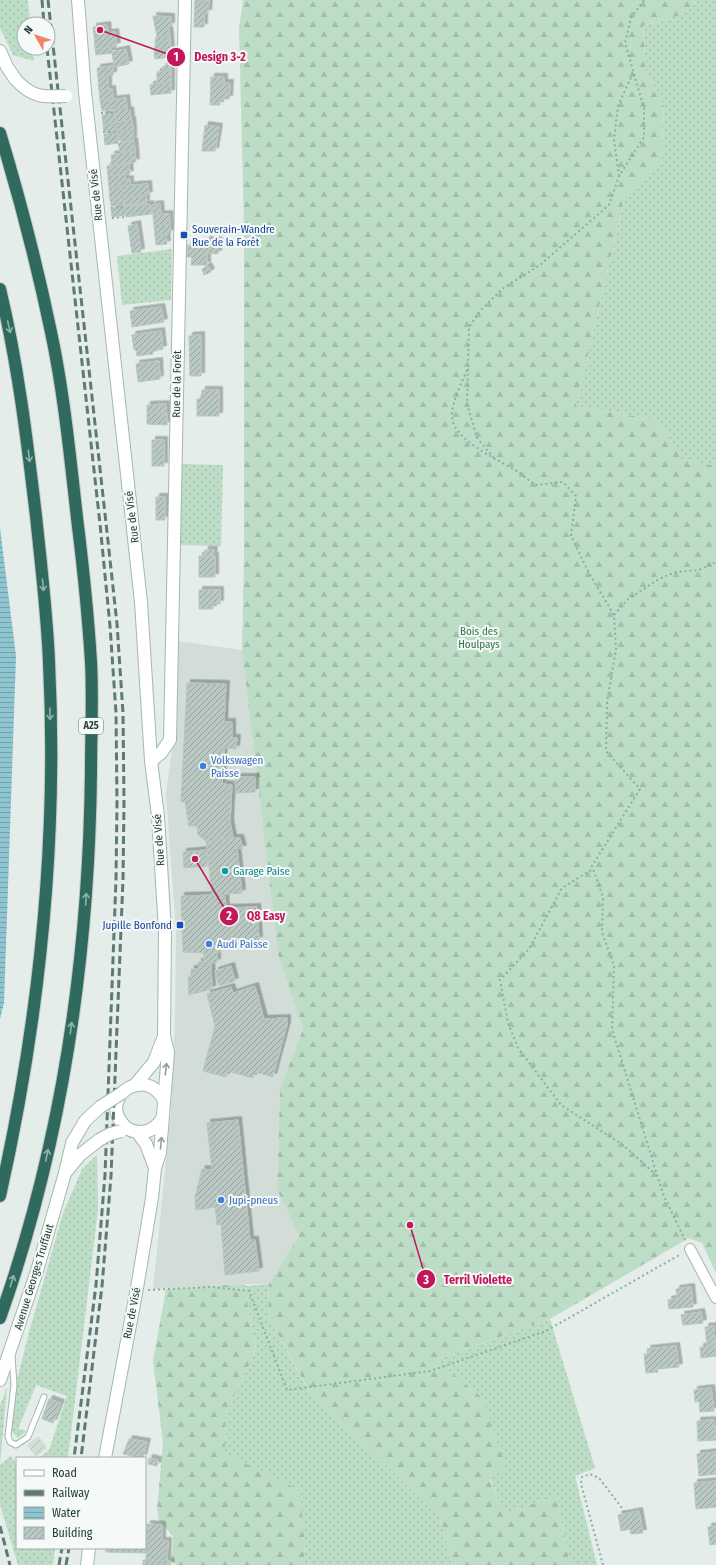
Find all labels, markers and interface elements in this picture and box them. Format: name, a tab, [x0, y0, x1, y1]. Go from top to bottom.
north arrow	[16, 16, 56, 56]
text: N	[21, 23, 36, 37]
callout: Design 3-2	[166, 45, 253, 69]
text: 1	[173, 50, 179, 64]
text: Design 3-2	[194, 50, 246, 64]
street label: Rue de Visé	[87, 168, 105, 222]
place label: Souverain-Wandre Rue de la Forêt	[192, 223, 275, 249]
marker: Souverain-Wandre Rue de la Forêt	[179, 230, 189, 240]
one-way arrow	[6, 320, 13, 333]
street label: Rue de la Forêt	[170, 350, 184, 418]
one-way arrow	[25, 449, 33, 462]
street label: Rue de Visé	[122, 490, 142, 544]
one-way arrow	[39, 578, 46, 591]
park label: Bois des Houlpays	[458, 625, 500, 651]
one-way arrow	[46, 708, 54, 721]
road number: A25	[79, 718, 103, 734]
place label: Volkswagen Paisse	[211, 754, 263, 780]
marker: Volkswagen Paisse	[198, 761, 208, 771]
street label: Rue de Visé	[151, 814, 167, 866]
place label: Garage Paise	[233, 865, 290, 878]
marker: Garage Paise	[220, 866, 230, 876]
one-way arrow	[83, 893, 90, 906]
callout: Q8 Easy	[219, 904, 293, 928]
text: 2	[225, 909, 232, 923]
text: Q8 Easy	[247, 909, 286, 923]
place label: Jupille Bonfond	[103, 919, 172, 932]
marker: Jupille Bonfond	[175, 920, 185, 930]
place label: Audi Paisse	[217, 938, 268, 951]
marker: Audi Paisse	[204, 939, 214, 949]
one-way arrow	[67, 1022, 75, 1035]
one-way arrow	[162, 1062, 170, 1075]
one-way arrow	[157, 1137, 165, 1150]
one-way arrow	[43, 1149, 51, 1162]
place label: Jupi-pneus	[229, 1194, 278, 1207]
marker: Jupi-pneus	[216, 1195, 226, 1205]
street label: Avenue Georges Truffaut	[12, 1222, 56, 1332]
callout: Terril Violette	[416, 1267, 520, 1291]
text: 3	[422, 1273, 429, 1287]
text: Terril Violette	[444, 1273, 512, 1287]
one-way arrow	[9, 1274, 16, 1287]
street label: Rue de Visé	[121, 1286, 143, 1340]
legend	[16, 1457, 146, 1549]
text: Road	[52, 1466, 77, 1480]
text: Railway	[52, 1486, 90, 1500]
text: Water	[52, 1506, 81, 1520]
text: Building	[52, 1526, 93, 1540]

